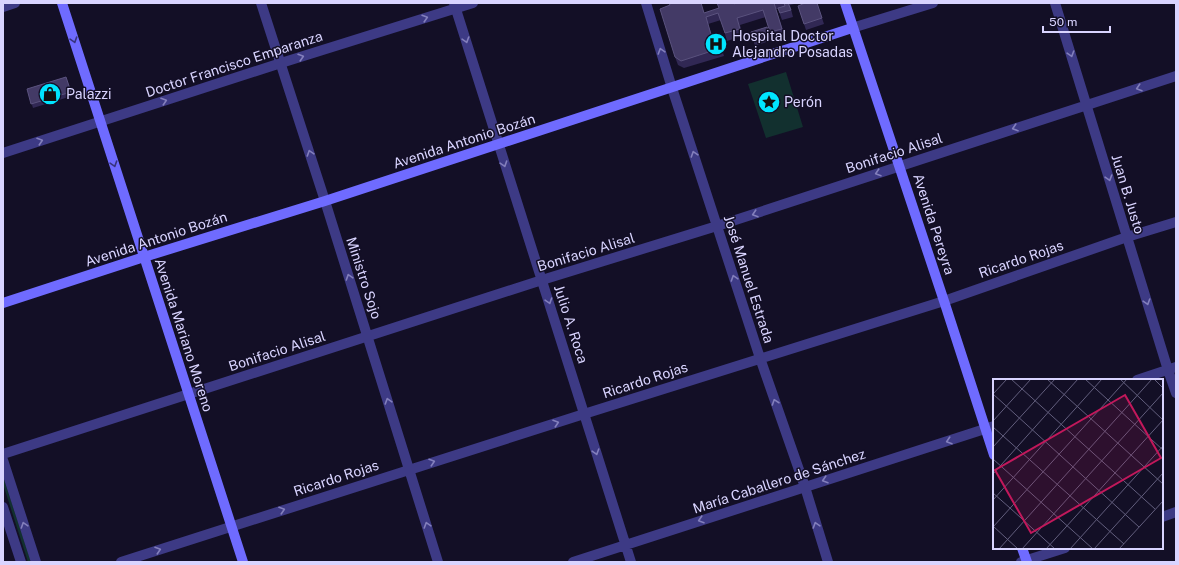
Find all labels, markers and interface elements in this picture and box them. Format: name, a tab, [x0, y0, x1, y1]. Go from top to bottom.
scale bar	[1043, 8, 1110, 34]
one-way arrow	[421, 14, 428, 23]
text: 50 m	[1049, 15, 1077, 29]
street label: Doctor Francisco Emparanza	[143, 28, 325, 100]
place label: Hospital Doctor Alejandro Posadas	[732, 28, 853, 60]
hospital icon: Hospital Doctor Alejandro Posadas	[703, 31, 729, 57]
one-way arrow	[69, 36, 78, 43]
one-way arrow	[461, 37, 470, 44]
one-way arrow	[657, 48, 666, 55]
one-way arrow	[1066, 50, 1075, 57]
one-way arrow	[297, 53, 304, 62]
shop icon: Palazzi	[37, 81, 63, 107]
one-way arrow	[1136, 83, 1143, 92]
place label: Palazzi	[66, 86, 111, 102]
place icon: Perón	[756, 89, 782, 115]
place label: Perón	[784, 94, 822, 110]
one-way arrow	[160, 97, 167, 106]
street label: Avenida Antonio Bozán	[391, 110, 537, 172]
one-way arrow	[1012, 123, 1019, 132]
street label: Bonifacio Alisal	[843, 130, 945, 176]
one-way arrow	[36, 137, 43, 146]
one-way arrow	[306, 149, 315, 156]
one-way arrow	[690, 151, 699, 158]
street label: Juan B. Justo	[1108, 152, 1148, 236]
one-way arrow	[109, 160, 118, 167]
one-way arrow	[500, 161, 508, 168]
one-way arrow	[875, 168, 882, 177]
street label: Avenida Pereyra	[910, 171, 958, 277]
one-way arrow	[1104, 174, 1113, 181]
street label: Avenida Antonio Bozán	[83, 208, 229, 270]
one-way arrow	[752, 209, 759, 218]
street label: José Manuel Estrada	[721, 213, 777, 345]
street label: Bonifacio Alisal	[535, 230, 637, 274]
street label: Ministro Sojo	[343, 235, 385, 321]
street label: Ricardo Rojas	[976, 237, 1066, 281]
street label: Avenida Mariano Moreno	[152, 256, 216, 414]
one-way arrow	[345, 273, 354, 280]
one-way arrow	[730, 275, 739, 282]
street label: Julio A. Roca	[551, 283, 591, 365]
one-way arrow	[544, 298, 553, 305]
one-way arrow	[1142, 298, 1151, 305]
street label: Bonifacio Alisal	[226, 328, 328, 374]
street label: Ricardo Rojas	[600, 359, 690, 401]
inset map	[993, 379, 1163, 549]
one-way arrow	[384, 397, 393, 404]
one-way arrow	[771, 398, 779, 405]
one-way arrow	[552, 419, 559, 428]
one-way arrow	[946, 436, 953, 445]
street label: María Caballero de Sánchez	[691, 445, 868, 516]
one-way arrow	[591, 448, 600, 455]
street label: Ricardo Rojas	[291, 457, 381, 499]
one-way arrow	[428, 458, 435, 467]
one-way arrow	[822, 475, 829, 484]
one-way arrow	[278, 506, 285, 515]
one-way arrow	[698, 516, 705, 524]
one-way arrow	[423, 521, 432, 528]
one-way arrow	[812, 521, 821, 528]
one-way arrow	[20, 522, 29, 529]
one-way arrow	[154, 546, 161, 555]

